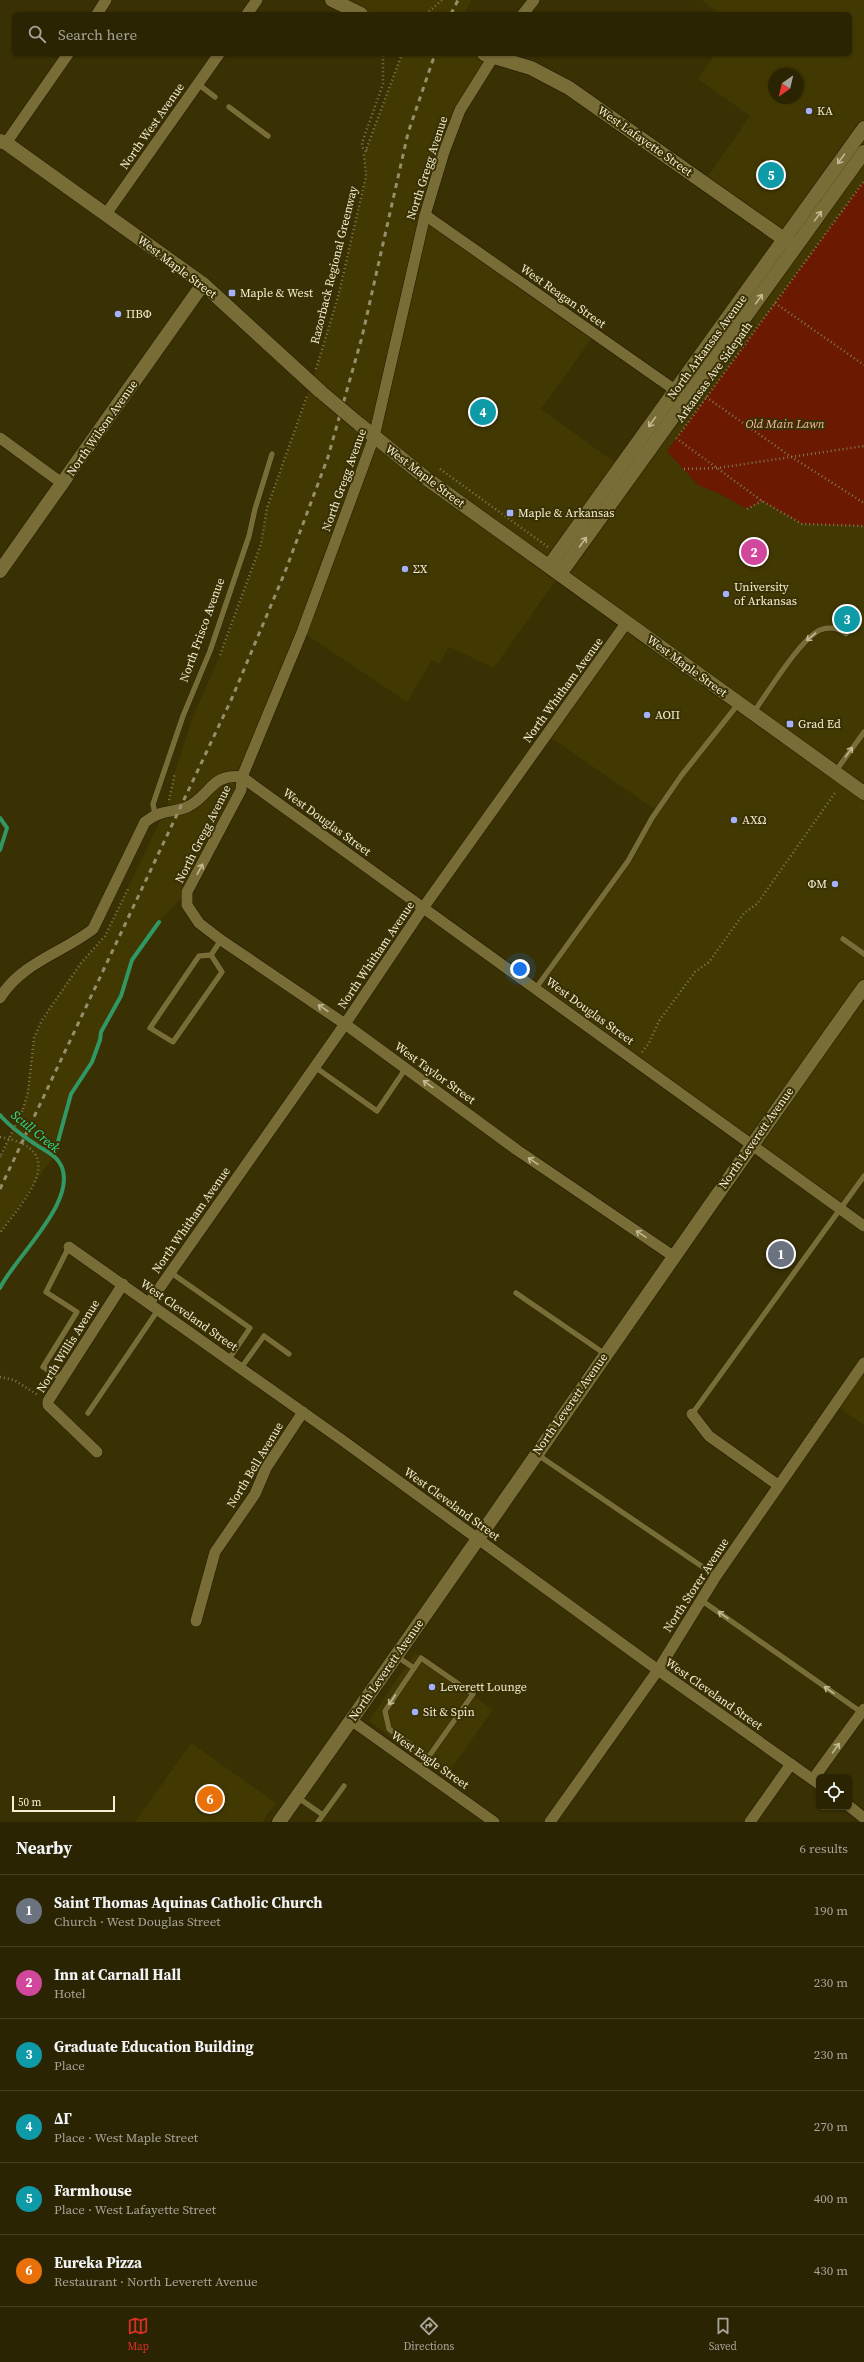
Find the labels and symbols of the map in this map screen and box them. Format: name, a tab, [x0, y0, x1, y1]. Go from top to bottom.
north arrow	[768, 68, 804, 104]
street label: North West Avenue	[116, 80, 188, 172]
street label: West Lafayette Street	[595, 102, 696, 180]
place label: ΚΑ	[817, 103, 833, 119]
marker: ΚΑ	[804, 106, 814, 116]
street label: North Gregg Avenue	[403, 114, 451, 222]
one-way arrow	[837, 154, 845, 165]
pin: 5	[758, 160, 784, 190]
street label: Razorback Regional Greenway	[307, 183, 362, 346]
one-way arrow	[814, 211, 822, 222]
street label: West Maple Street	[134, 232, 220, 302]
street label: West Reagan Street	[517, 260, 609, 332]
place label: Maple & West	[240, 285, 313, 301]
marker: Maple & West	[227, 288, 237, 298]
street label: North Arkansas Avenue	[663, 291, 751, 403]
one-way arrow	[755, 294, 763, 305]
place label: ΠΒΦ	[126, 306, 152, 322]
marker: ΠΒΦ	[113, 309, 123, 319]
street label: Arkansas Ave Sidepath	[672, 318, 756, 426]
street label: North Wilson Avenue	[63, 377, 141, 479]
pin: 4	[470, 397, 496, 427]
one-way arrow	[648, 416, 657, 427]
park label: Old Main Lawn	[745, 416, 825, 432]
street label: North Gregg Avenue	[318, 426, 370, 534]
street label: West Maple Street	[382, 441, 468, 511]
place label: Maple & Arkansas	[518, 505, 615, 521]
marker: Maple & Arkansas	[505, 508, 515, 518]
one-way arrow	[579, 537, 587, 548]
pin: 2	[741, 537, 767, 567]
place label: ΣΧ	[413, 561, 428, 577]
marker: ΣΧ	[400, 564, 410, 574]
street label: North Frisco Avenue	[176, 576, 228, 684]
place label: University of Arkansas	[734, 579, 797, 609]
marker: University of Arkansas	[721, 589, 731, 599]
pin: 3	[834, 604, 860, 634]
street label: West Maple Street	[644, 631, 730, 701]
one-way arrow	[806, 632, 817, 641]
street label: North Whitham Avenue	[519, 634, 607, 746]
place label: ΑΟΠ	[655, 707, 680, 723]
marker: ΑΟΠ	[642, 710, 652, 720]
place label: Grad Ed	[798, 716, 841, 732]
marker: Grad Ed	[785, 719, 795, 729]
one-way arrow	[845, 747, 853, 758]
street label: North Gregg Avenue	[171, 782, 235, 886]
street label: West Douglas Street	[280, 785, 374, 859]
place label: ΑΧΩ	[742, 812, 767, 828]
marker: ΑΧΩ	[729, 815, 739, 825]
one-way arrow	[197, 863, 204, 875]
place label: ΦΜ	[808, 876, 827, 892]
marker: ΦΜ	[830, 879, 840, 889]
street label: North Whitham Avenue	[334, 898, 418, 1012]
your location	[510, 959, 530, 979]
street label: West Douglas Street	[543, 974, 637, 1048]
one-way arrow	[317, 1004, 328, 1013]
street label: West Taylor Street	[391, 1038, 479, 1108]
one-way arrow	[423, 1080, 434, 1089]
street label: North Leverett Avenue	[715, 1084, 797, 1192]
water label: Scull Creek	[8, 1106, 64, 1157]
one-way arrow	[528, 1157, 539, 1165]
street label: North Whitham Avenue	[148, 1164, 234, 1276]
one-way arrow	[635, 1230, 646, 1238]
pin: 1	[768, 1239, 794, 1269]
street label: West Cleveland Street	[137, 1275, 241, 1355]
street label: North Willis Avenue	[33, 1296, 103, 1396]
street label: North Leverett Avenue	[529, 1350, 611, 1458]
street label: North Bell Avenue	[223, 1419, 287, 1511]
street label: West Cleveland Street	[401, 1464, 503, 1544]
street label: North Storer Avenue	[660, 1535, 732, 1635]
one-way arrow	[718, 1611, 729, 1619]
street label: North Leverett Avenue	[345, 1616, 427, 1724]
street label: West Cleveland Street	[662, 1654, 766, 1734]
place label: Leverett Lounge	[440, 1679, 527, 1695]
marker: Leverett Lounge	[427, 1682, 437, 1692]
one-way arrow	[824, 1686, 835, 1694]
one-way arrow	[388, 1695, 396, 1706]
place label: Sit & Spin	[423, 1704, 475, 1720]
marker: Sit & Spin	[410, 1707, 420, 1717]
street label: West Eagle Street	[388, 1727, 472, 1793]
one-way arrow	[832, 1742, 840, 1753]
pin: 6	[197, 1784, 223, 1814]
scale bar	[12, 1794, 115, 1813]

